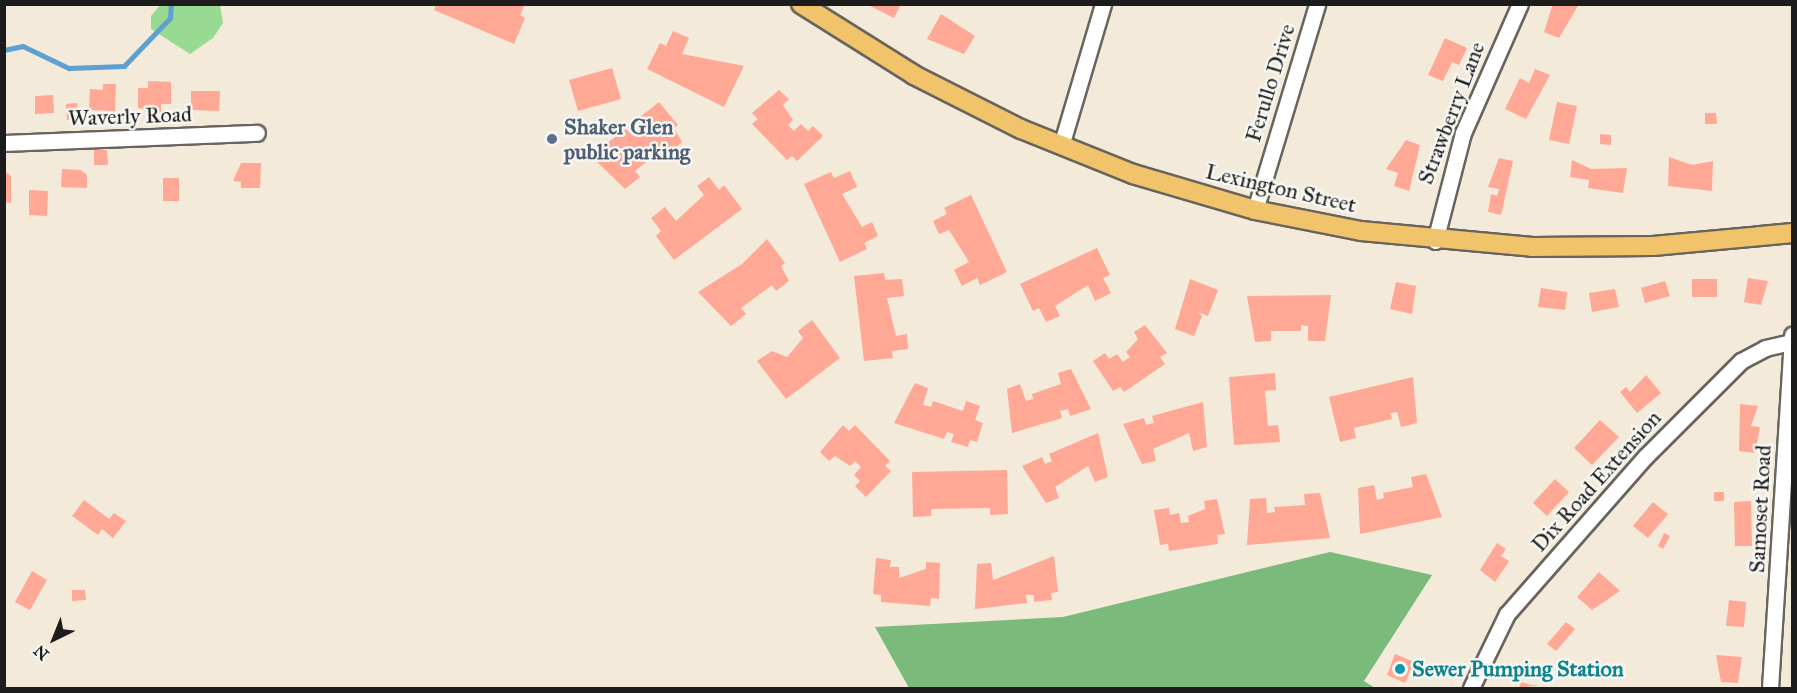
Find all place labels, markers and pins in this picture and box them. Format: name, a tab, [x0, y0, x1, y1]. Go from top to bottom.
place label: Shaker Glen public parking	[564, 113, 690, 164]
marker: Shaker Glen public parking	[545, 132, 559, 146]
place label: Sewer Pumping Station	[1412, 656, 1624, 682]
marker: Sewer Pumping Station	[1393, 662, 1407, 676]

